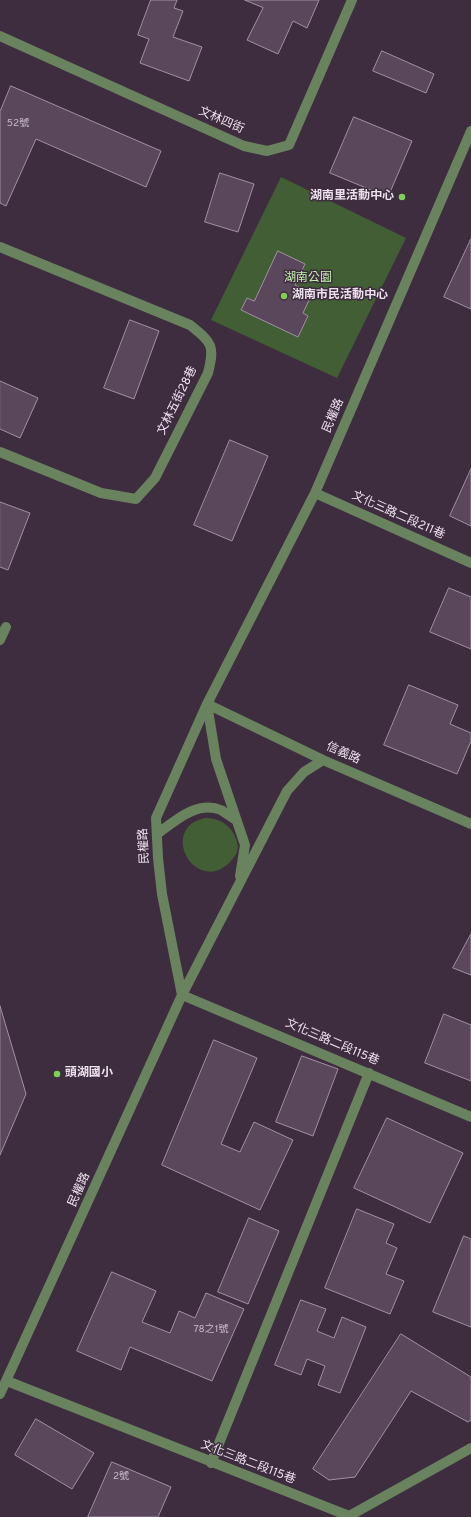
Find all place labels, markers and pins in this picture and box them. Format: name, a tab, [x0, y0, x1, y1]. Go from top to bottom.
place label: 湖南里活動中心	[310, 190, 394, 204]
marker: 湖南里活動中心	[397, 192, 407, 202]
place label: 湖南市民活動中心	[292, 289, 388, 303]
marker: 湖南市民活動中心	[279, 291, 289, 301]
place label: 頭湖國小	[65, 1067, 113, 1081]
marker: 頭湖國小	[52, 1069, 62, 1079]

